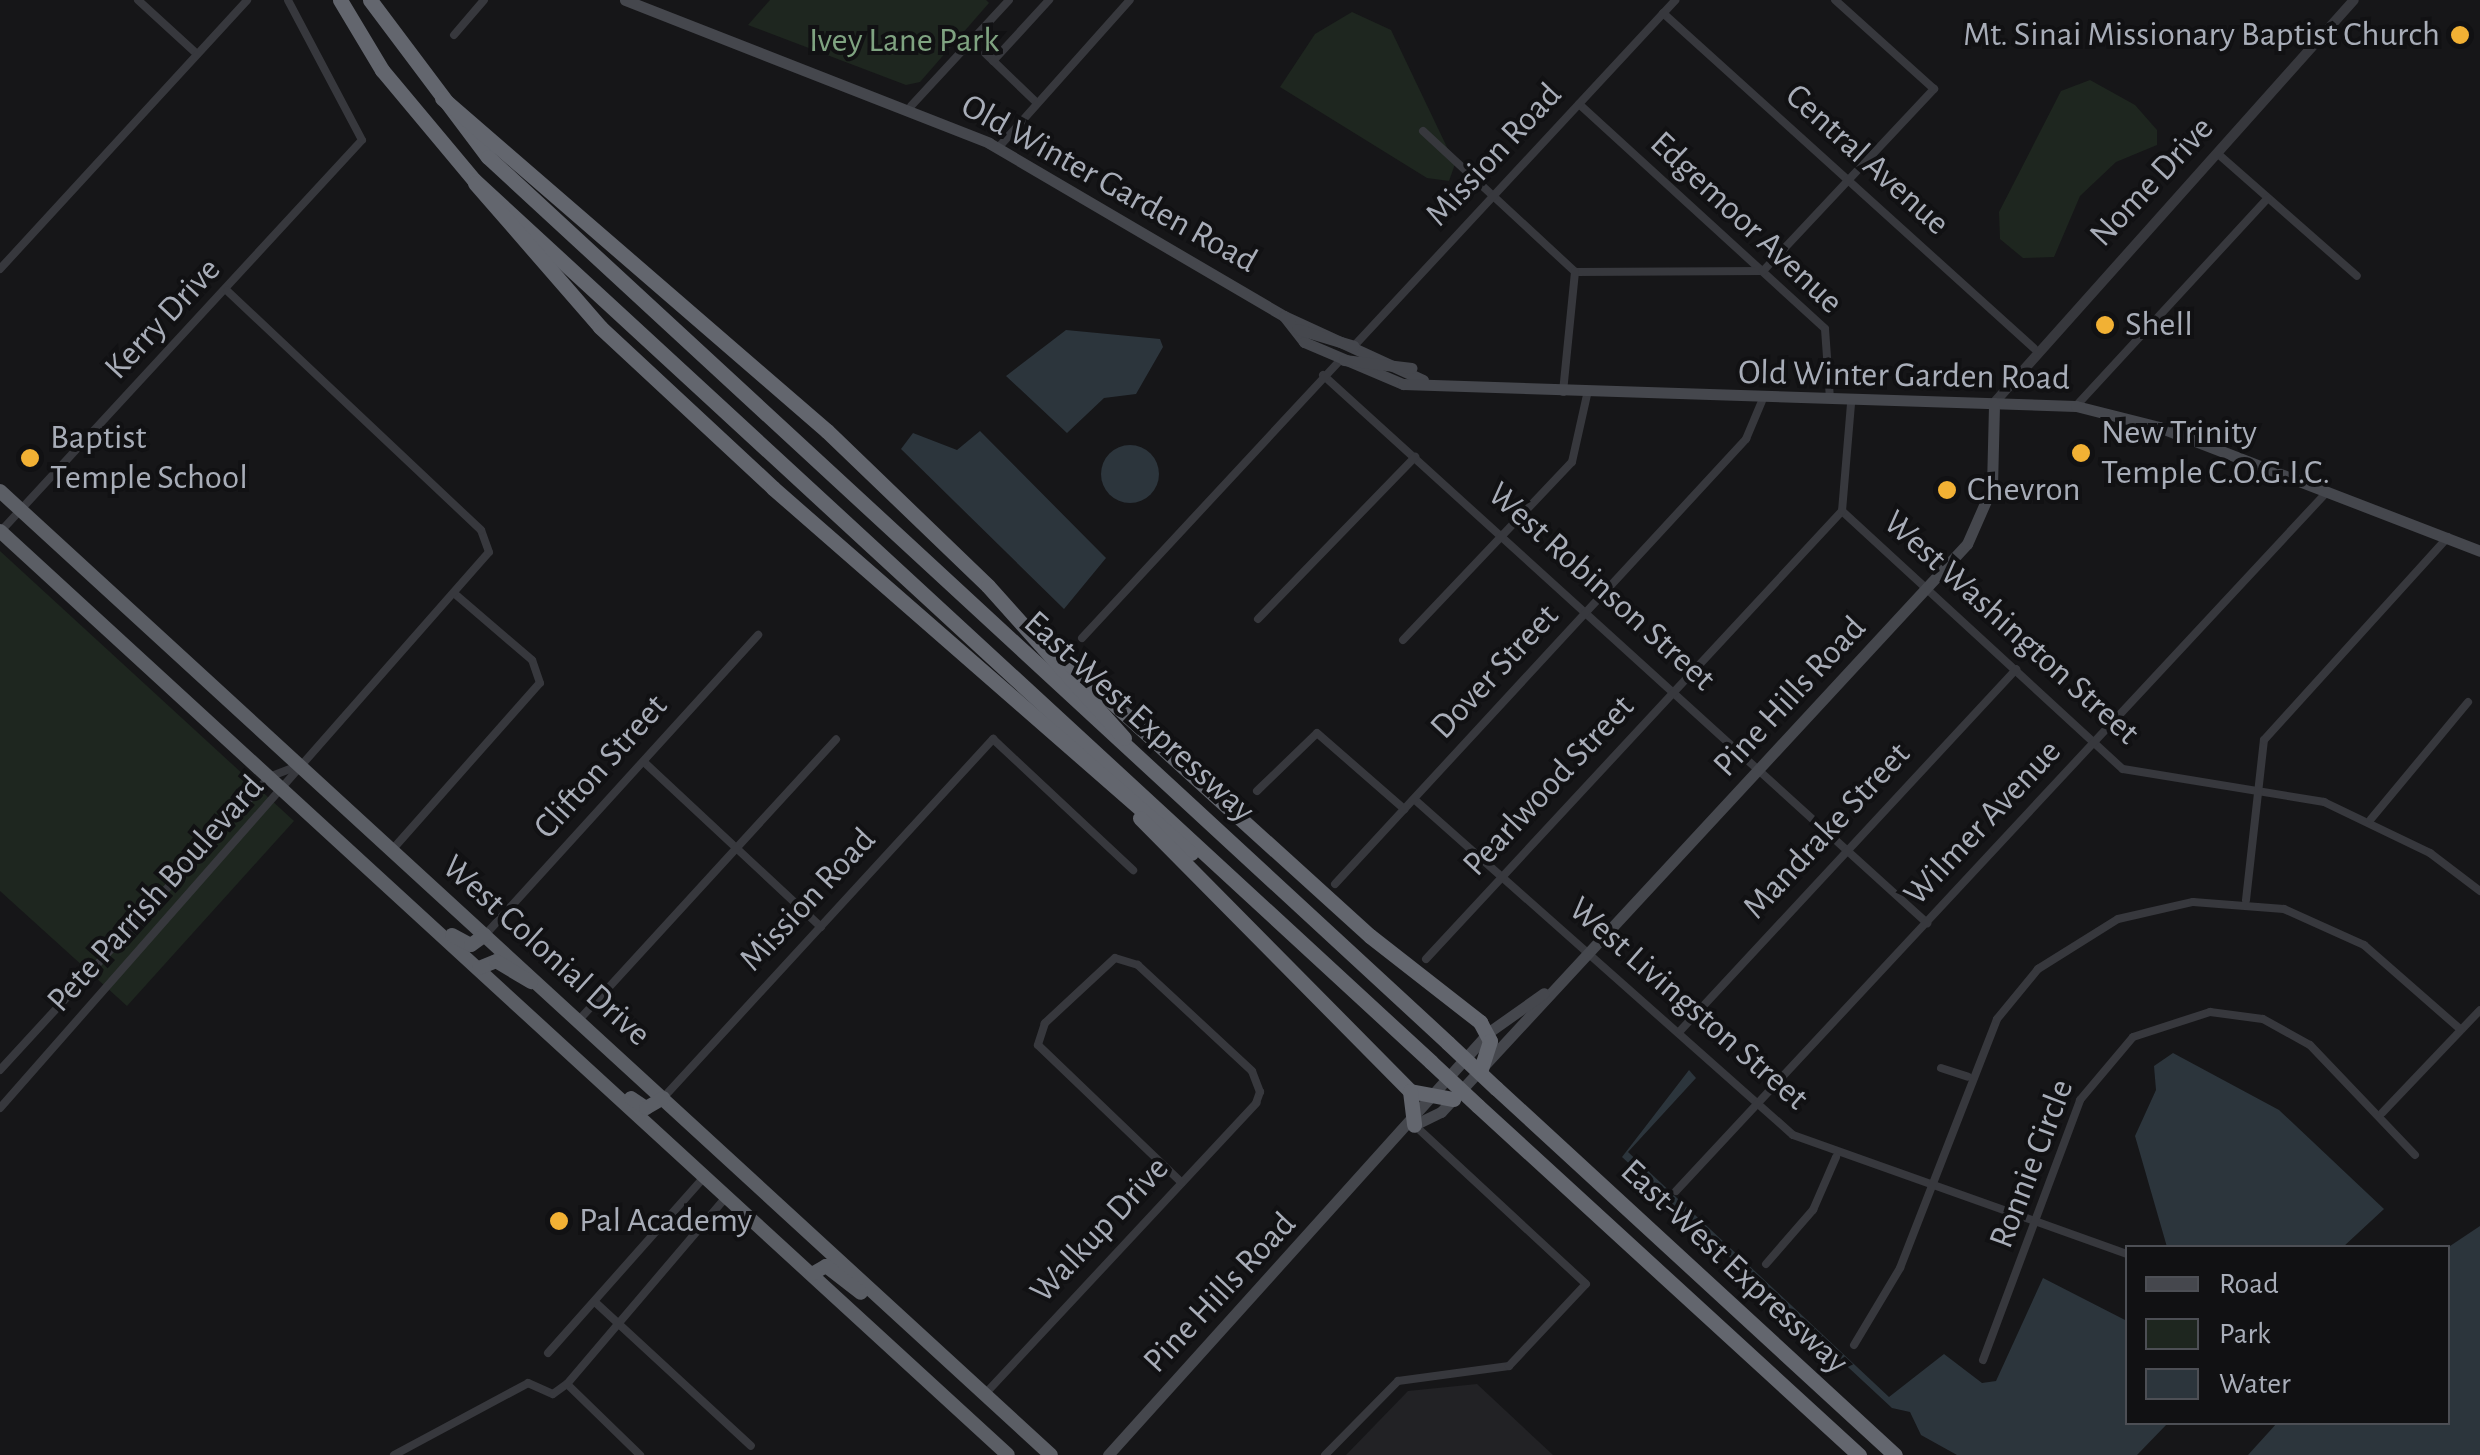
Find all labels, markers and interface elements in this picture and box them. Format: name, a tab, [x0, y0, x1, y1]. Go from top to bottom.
place label: Mt. Sinai Missionary Baptist Church	[1963, 14, 2440, 56]
park label: Ivey Lane Park	[809, 20, 999, 62]
marker: Mt. Sinai Missionary Baptist Church	[2449, 24, 2471, 46]
street label: Mission Road	[1417, 75, 1571, 235]
street label: Central Avenue	[1776, 75, 1958, 245]
street label: Old Winter Garden Road	[954, 85, 1264, 283]
street label: Nome Drive	[2081, 108, 2223, 256]
street label: Edgemoor Avenue	[1641, 123, 1851, 323]
street label: Kerry Drive	[96, 249, 230, 389]
place label: Shell	[2125, 304, 2193, 346]
marker: Shell	[2094, 314, 2116, 336]
street label: Old Winter Garden Road	[1738, 352, 2070, 400]
place label: New Trinity Temple C.O.G.I.C.	[2101, 412, 2330, 494]
place label: Baptist Temple School	[50, 417, 248, 499]
marker: New Trinity Temple C.O.G.I.C.	[2070, 442, 2092, 464]
marker: Baptist Temple School	[19, 447, 41, 469]
place label: Chevron	[1967, 469, 2081, 511]
street label: West Robinson Street	[1479, 474, 1723, 700]
marker: Chevron	[1936, 479, 1958, 501]
street label: West Washington Street	[1874, 502, 2148, 754]
street label: Dover Street	[1422, 596, 1568, 748]
street label: East-West Expressway	[1015, 602, 1263, 832]
street label: Pine Hills Road	[1705, 608, 1875, 786]
street label: Clifton Street	[525, 686, 677, 848]
street label: Pearlwood Street	[1454, 687, 1644, 885]
street label: Wilmer Avenue	[1895, 731, 2071, 915]
street label: Mandrake Street	[1735, 734, 1919, 928]
street label: Pete Parrish Boulevard	[39, 767, 273, 1021]
street label: Mission Road	[731, 820, 885, 980]
street label: West Colonial Drive	[433, 846, 659, 1056]
street label: West Livingston Street	[1560, 888, 1816, 1120]
street label: Ronnie Circle	[1981, 1074, 2083, 1254]
street label: Walkup Drive	[1022, 1148, 1178, 1312]
street label: East-West Expressway	[1611, 1151, 1857, 1383]
place label: Pal Academy	[579, 1200, 752, 1242]
street label: Pine Hills Road	[1135, 1204, 1305, 1382]
marker: Pal Academy	[548, 1210, 570, 1232]
legend	[2125, 1245, 2450, 1425]
text: Road	[2219, 1269, 2279, 1299]
text: Park	[2219, 1319, 2271, 1349]
text: Water	[2219, 1369, 2291, 1399]

